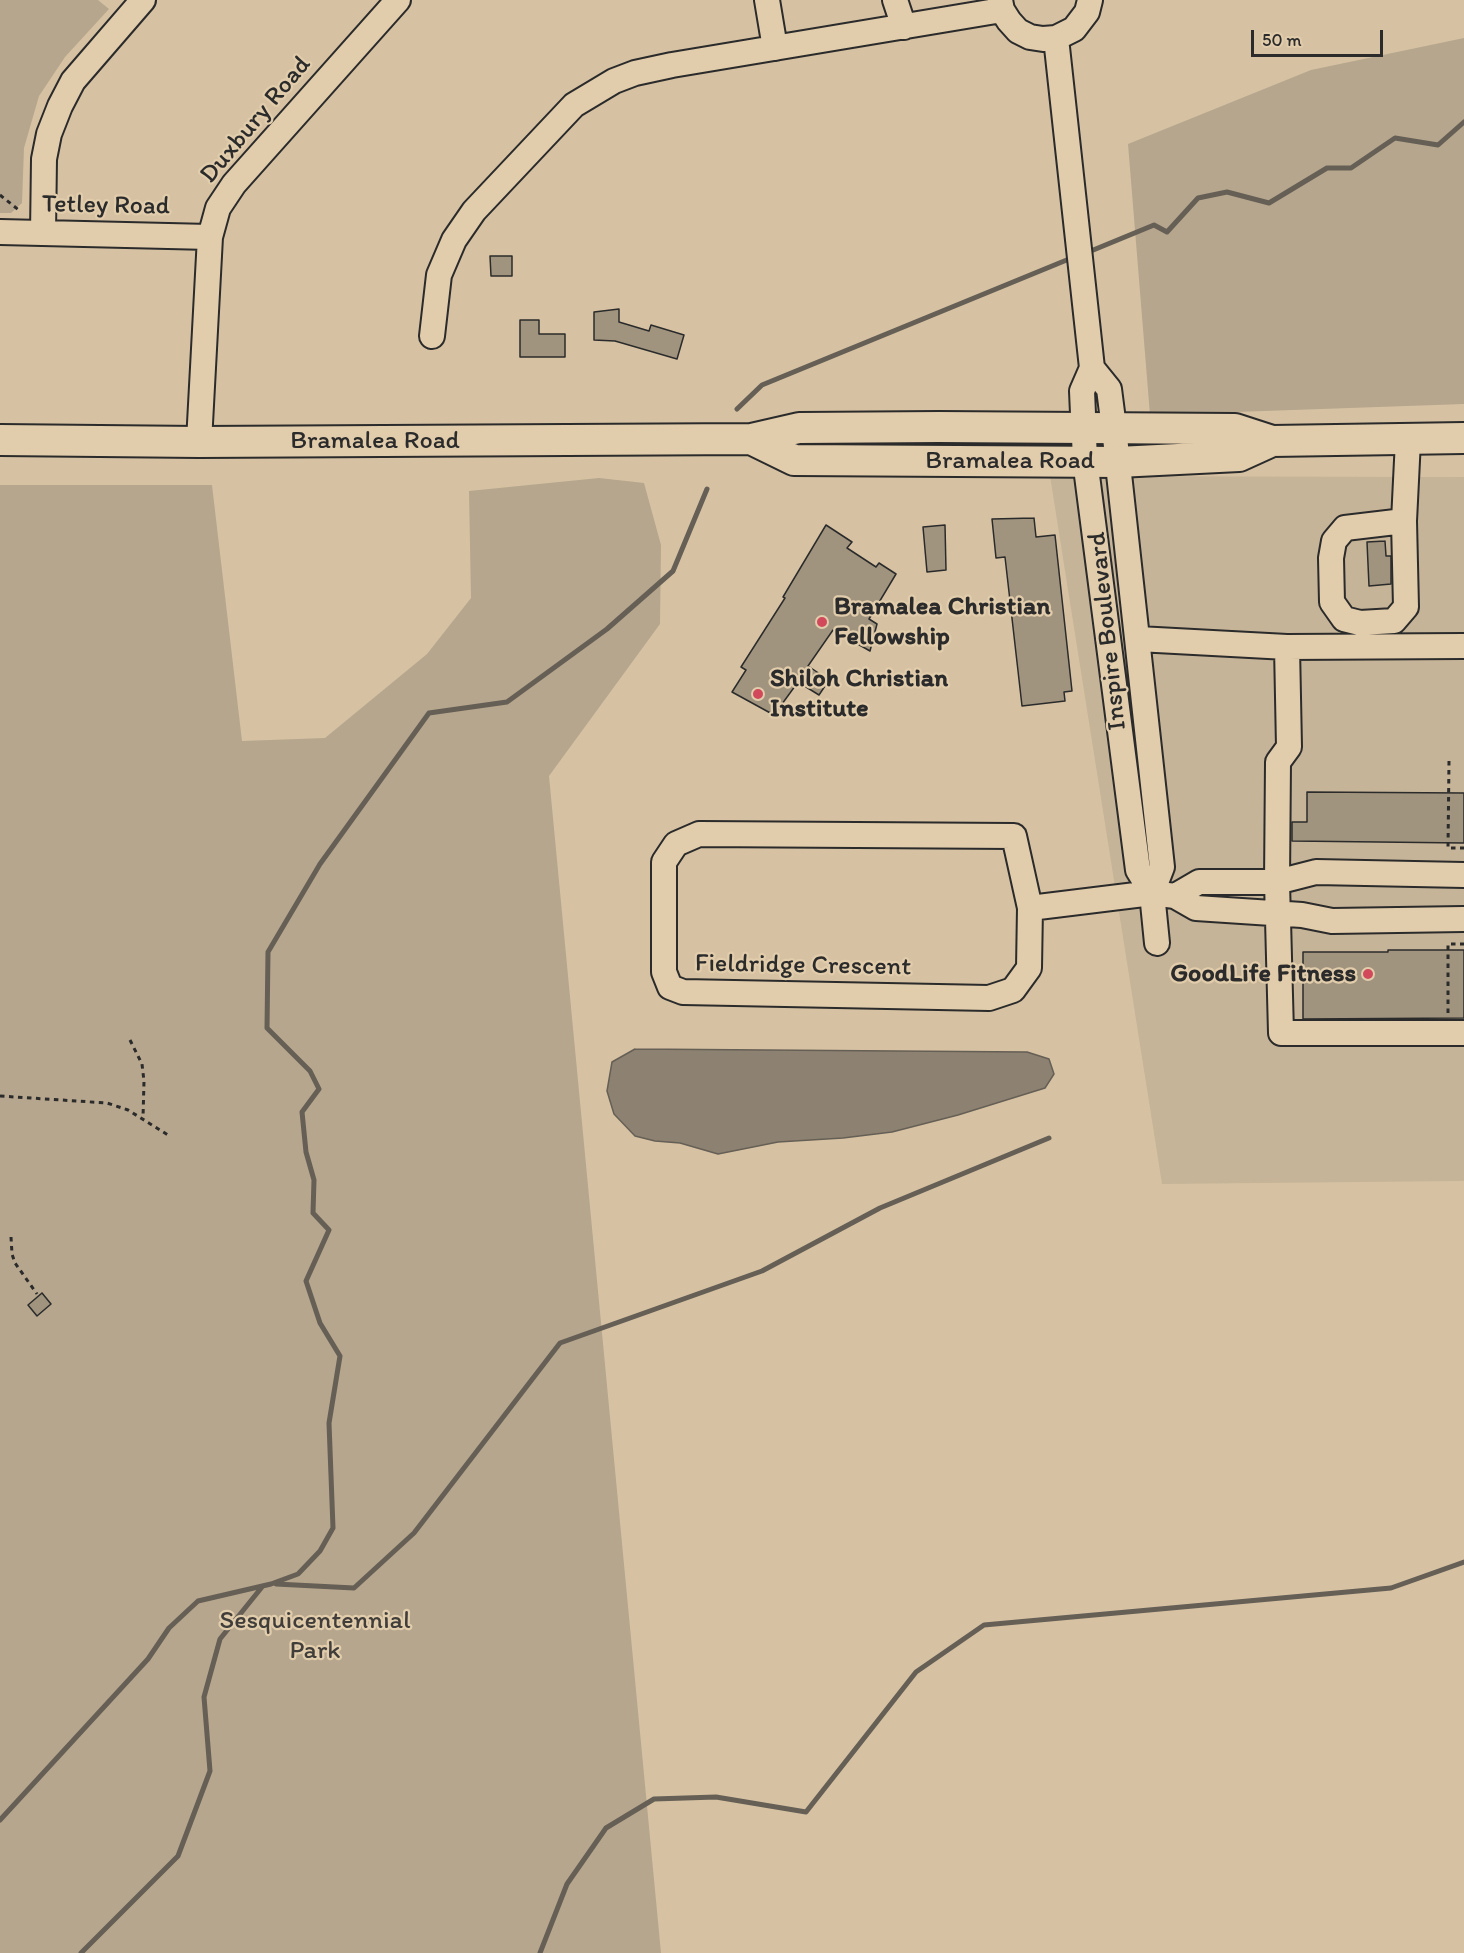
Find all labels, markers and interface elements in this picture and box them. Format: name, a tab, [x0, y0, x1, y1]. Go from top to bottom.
scale bar	[1254, 18, 1386, 56]
text: 50 m	[1262, 29, 1302, 51]
street label: Duxbury Road	[194, 50, 318, 190]
street label: Tetley Road	[42, 189, 170, 223]
street label: Bramalea Road	[290, 425, 460, 457]
street label: Bramalea Road	[925, 445, 1095, 477]
street label: Inspire Boulevard	[1082, 530, 1134, 732]
place label: Bramalea Christian Fellowship	[834, 591, 1050, 652]
marker: Bramalea Christian Fellowship	[815, 615, 829, 629]
place label: Shiloh Christian Institute	[770, 663, 948, 724]
marker: Shiloh Christian Institute	[751, 687, 765, 701]
street label: Fieldridge Crescent	[695, 949, 911, 983]
place label: GoodLife Fitness	[1170, 958, 1356, 990]
marker: GoodLife Fitness	[1361, 967, 1375, 981]
park label: Sesquicentennial Park	[220, 1605, 410, 1666]

